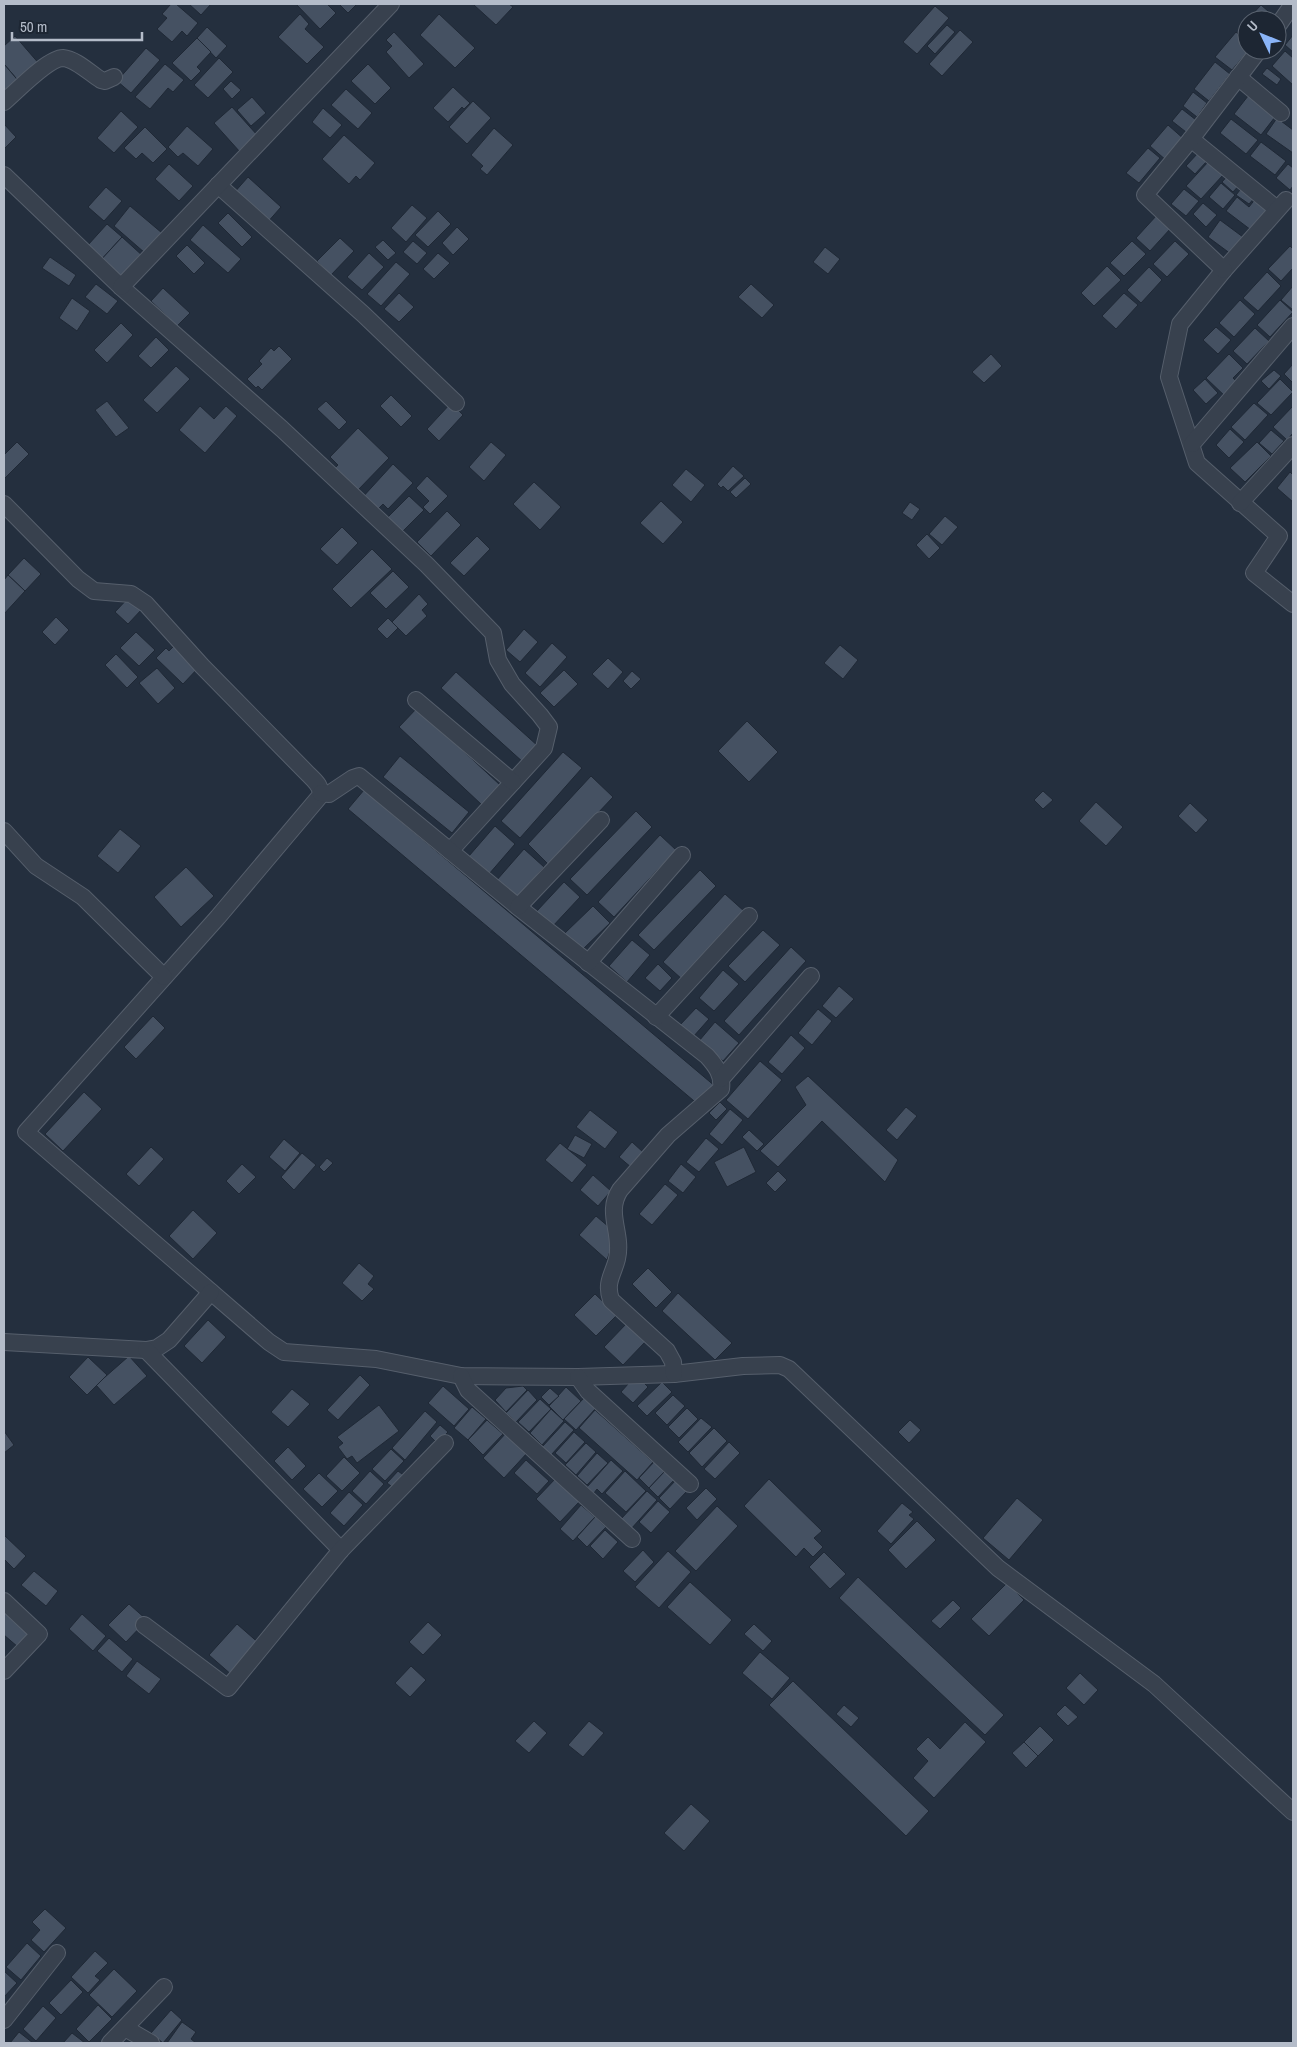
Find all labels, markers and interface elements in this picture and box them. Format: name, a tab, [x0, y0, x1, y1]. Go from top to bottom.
scale bar	[12, 10, 142, 42]
north arrow	[1237, 10, 1287, 60]
text: 50 m	[20, 16, 47, 37]
text: U	[1243, 17, 1262, 35]

